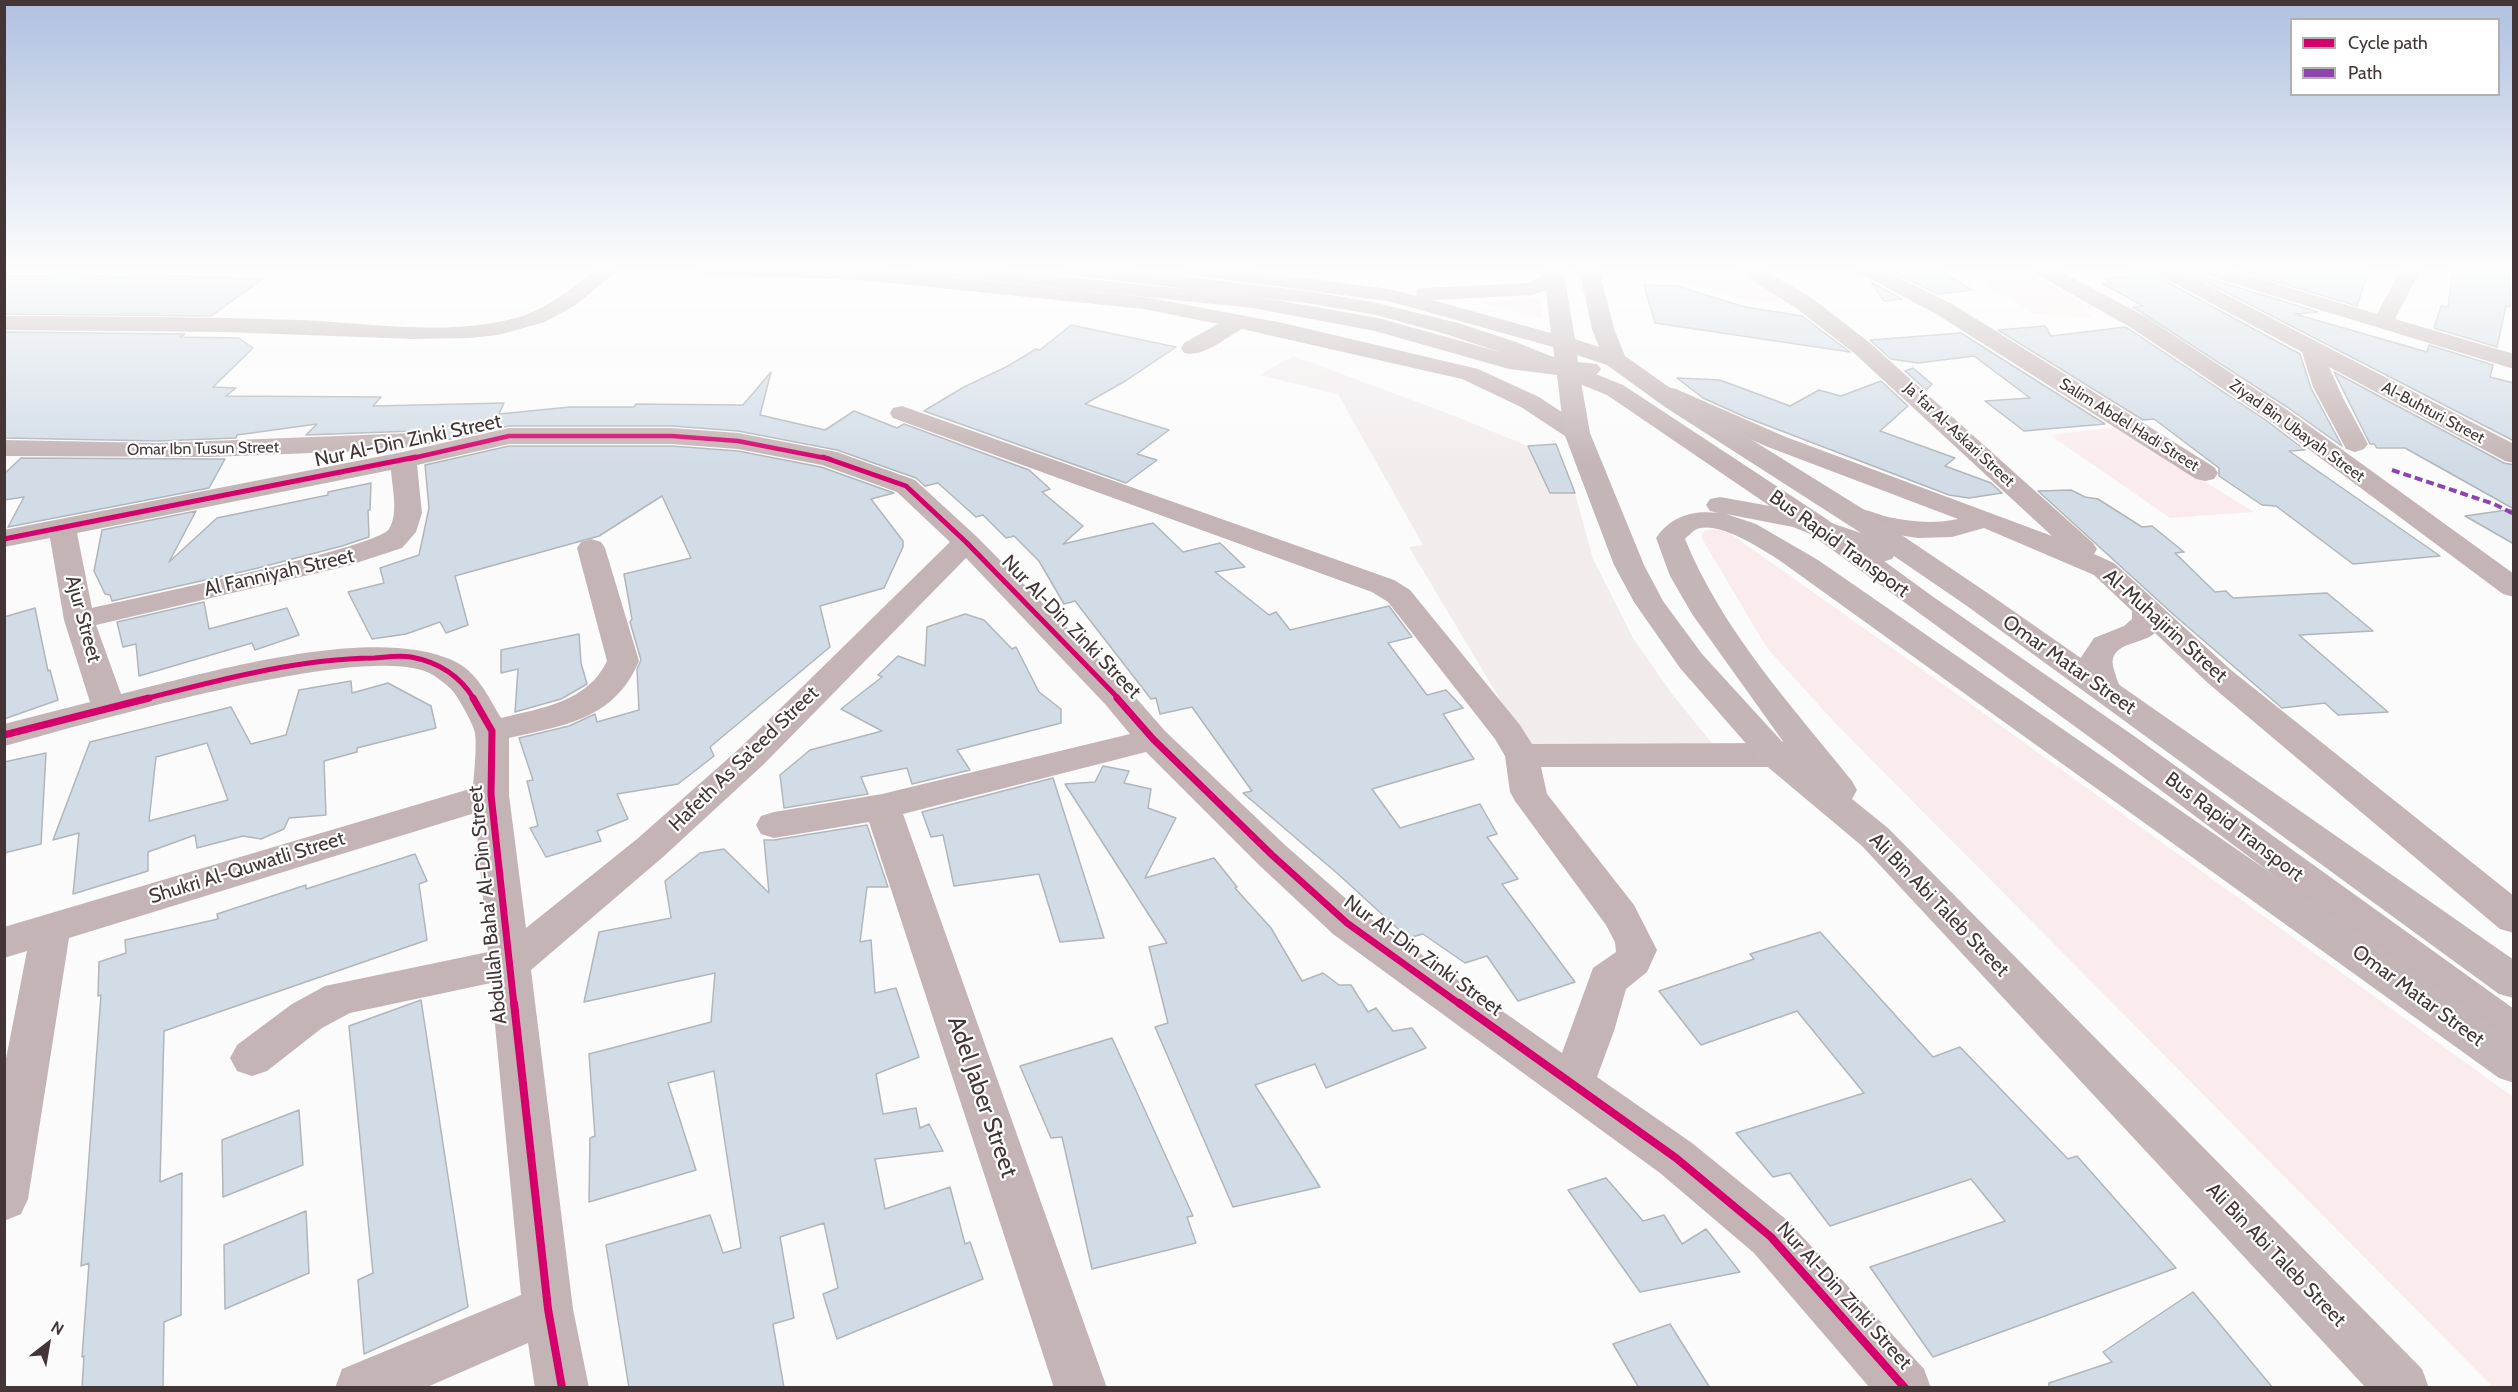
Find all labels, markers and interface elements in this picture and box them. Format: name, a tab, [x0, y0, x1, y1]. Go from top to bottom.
legend	[2290, 18, 2500, 96]
text: Cycle path	[2348, 32, 2428, 54]
text: Path	[2348, 62, 2382, 84]
street label: Salim Abdel Hadi Street	[2056, 374, 2202, 476]
street label: Ziyad Bin Ubayah Street	[2226, 376, 2368, 486]
street label: Al-Buhturi Street	[2378, 378, 2488, 448]
street label: Jaʻfar Al-Askari Street	[1900, 379, 2018, 491]
street label: Nur Al-Din Zinki Street	[312, 409, 504, 473]
street label: Omar Ibn Tusun Street	[127, 438, 279, 460]
street label: Bus Rapid Transport	[1764, 485, 1914, 603]
street label: Al Fanniyah Street	[202, 544, 356, 602]
street label: Nur Al-Din Zinki Street	[996, 550, 1146, 704]
street label: Al-Muhajirin Street	[2098, 564, 2232, 688]
street label: Ajur Street	[60, 573, 106, 665]
street label: Omar Matar Street	[1998, 610, 2140, 720]
street label: Hafeth As Sa'eed Street	[664, 681, 824, 837]
street label: Bus Rapid Transport	[2160, 767, 2308, 887]
street label: Abdullah Baha' Al-Din Street	[464, 784, 512, 1026]
street label: Shukri Al-Quwatli Street	[146, 827, 348, 909]
street label: Ali Bin Abi Taleb Street	[1864, 828, 2014, 982]
street label: Nur Al-Din Zinki Street	[1339, 890, 1507, 1022]
street label: Omar Matar Street	[2347, 940, 2489, 1052]
street label: Adel Jaber Street	[941, 1012, 1023, 1182]
street label: Ali Bin Abi Taleb Street	[2201, 1178, 2351, 1332]
street label: Nur Al-Din Zinki Street	[1771, 1217, 1917, 1375]
north arrow	[18, 1314, 78, 1374]
text: N	[48, 1317, 67, 1339]

